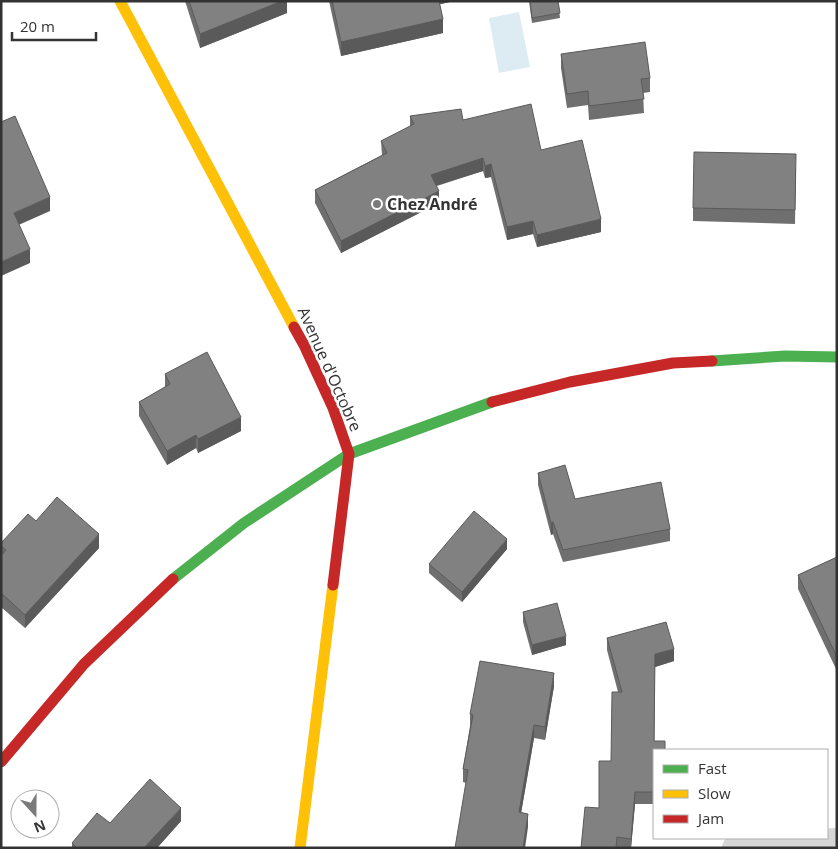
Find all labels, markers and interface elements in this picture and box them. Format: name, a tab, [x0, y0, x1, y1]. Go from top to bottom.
scale bar	[12, 10, 96, 42]
text: 20 m	[20, 16, 55, 36]
place label: Chez André	[387, 193, 478, 215]
marker: Chez André	[371, 198, 383, 210]
street label: Avenue d'Octobre	[293, 303, 367, 435]
legend	[653, 749, 828, 839]
text: Fast	[698, 758, 727, 778]
text: Slow	[698, 783, 731, 803]
north arrow	[10, 789, 60, 839]
text: Jam	[696, 808, 724, 828]
text: N	[31, 816, 49, 838]

